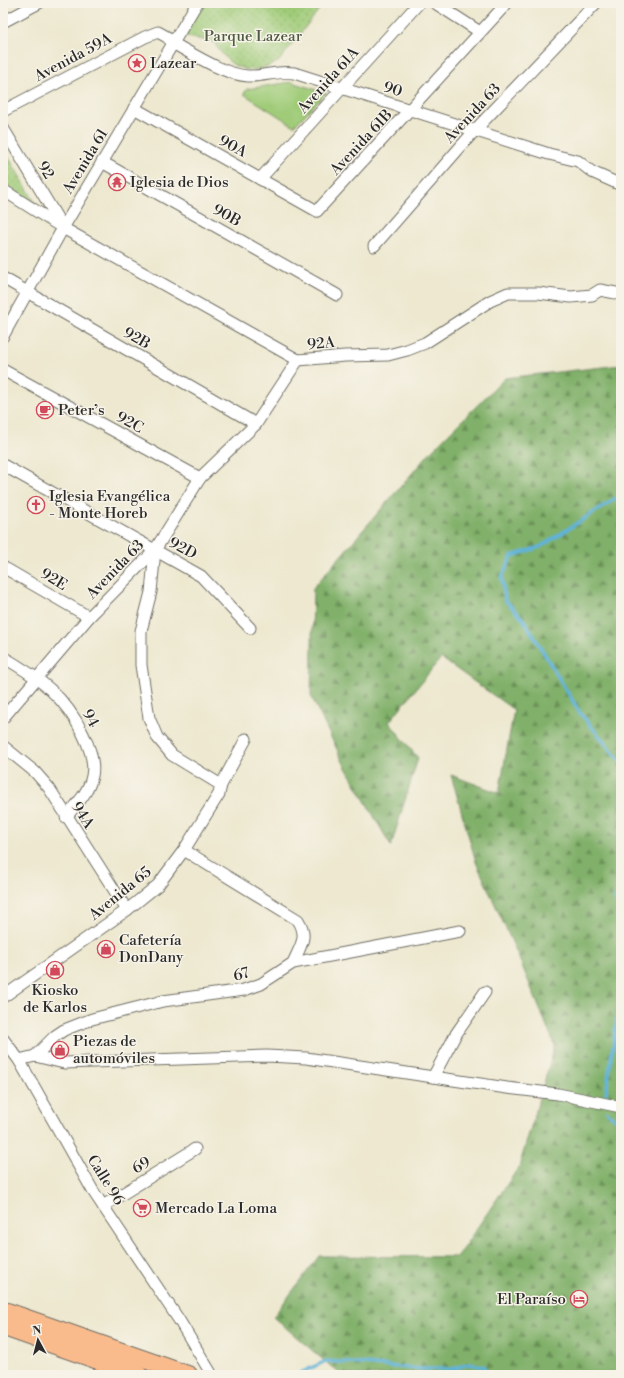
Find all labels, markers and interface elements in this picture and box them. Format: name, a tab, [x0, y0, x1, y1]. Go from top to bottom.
park label: Parque Lazear	[204, 27, 303, 46]
street label: Avenida 59A	[30, 29, 116, 86]
street label: Avenida 61A	[293, 43, 364, 118]
place icon: Lazear	[127, 53, 147, 73]
place label: Lazear	[150, 54, 197, 73]
street label: 90	[381, 77, 405, 101]
street label: Avenida 63	[439, 79, 505, 148]
street label: Avenida 61B	[325, 105, 397, 180]
street label: Avenida 61	[58, 125, 113, 198]
street label: 90A	[215, 131, 251, 162]
street label: 92	[33, 158, 58, 183]
temple icon: Iglesia de Dios	[107, 172, 127, 192]
place label: Iglesia de Dios	[130, 173, 228, 192]
street label: 90B	[209, 200, 244, 231]
street label: 92B	[120, 323, 154, 354]
street label: 92A	[306, 333, 336, 354]
cafe icon: Peter’s	[35, 400, 55, 420]
place label: Peter’s	[58, 401, 105, 420]
street label: 92C	[113, 407, 147, 438]
place label: Iglesia Evangélica - Monte Horeb	[49, 487, 171, 523]
church icon: Iglesia Evangélica - Monte Horeb	[26, 495, 46, 515]
street label: 92D	[165, 533, 200, 564]
street label: Avenida 63	[82, 536, 148, 604]
street label: 92E	[37, 564, 71, 595]
street label: 94	[78, 706, 103, 731]
street label: 94A	[67, 798, 98, 833]
street label: Avenida 65	[84, 862, 155, 925]
place label: Cafetería DonDany	[119, 931, 184, 967]
shop icon: Cafetería DonDany	[96, 939, 116, 959]
shop icon: Kiosko de Karlos	[45, 960, 65, 980]
street label: 67	[231, 963, 252, 986]
place label: Kiosko de Karlos	[23, 981, 87, 1017]
place label: Piezas de automóviles	[73, 1032, 155, 1068]
shop icon: Piezas de automóviles	[50, 1040, 70, 1060]
street label: Calle 96	[83, 1152, 128, 1209]
street label: 69	[129, 1153, 154, 1178]
supermarket icon: Mercado La Loma	[132, 1198, 152, 1218]
place label: Mercado La Loma	[155, 1199, 277, 1218]
hotel icon: El Paraíso	[569, 1289, 589, 1309]
place label: El Paraíso	[497, 1290, 566, 1309]
north arrow	[18, 1320, 58, 1360]
text: N	[32, 1324, 42, 1339]

